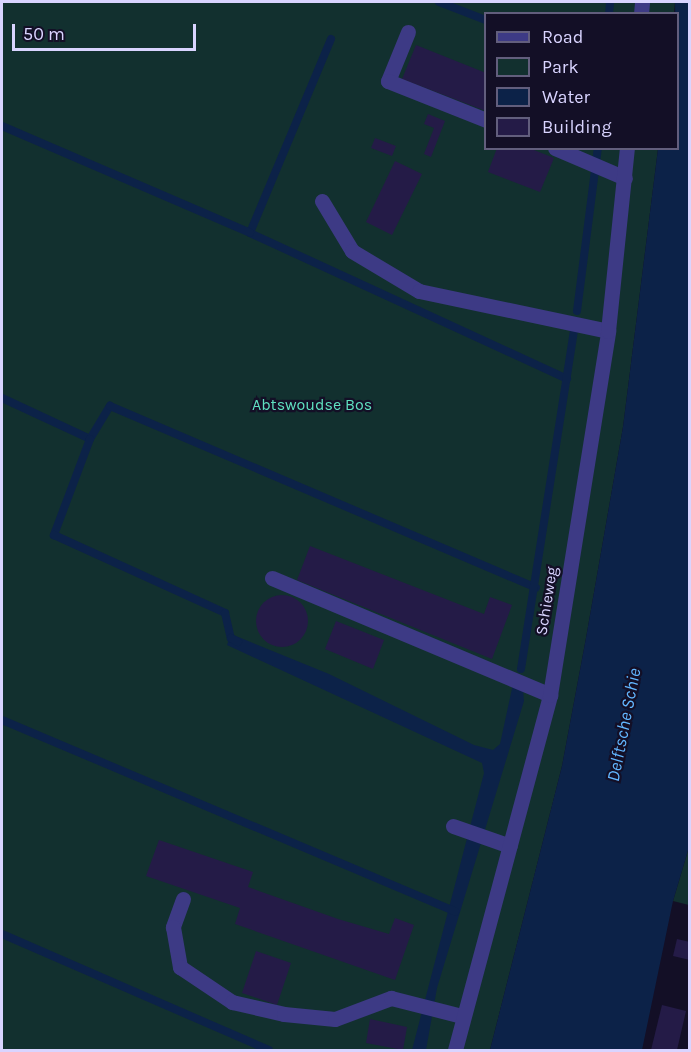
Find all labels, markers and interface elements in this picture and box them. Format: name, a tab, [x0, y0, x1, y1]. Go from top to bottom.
scale bar	[15, 12, 200, 50]
legend	[484, 12, 679, 150]
text: 50 m	[23, 23, 65, 45]
text: Road	[542, 26, 583, 48]
text: Park	[542, 56, 579, 78]
text: Water	[542, 86, 590, 108]
text: Building	[542, 116, 612, 138]
park label: Abtswoudse Bos	[252, 395, 372, 415]
street label: Schieweg	[532, 565, 562, 637]
water label: Delftsche Schie	[602, 666, 646, 784]

